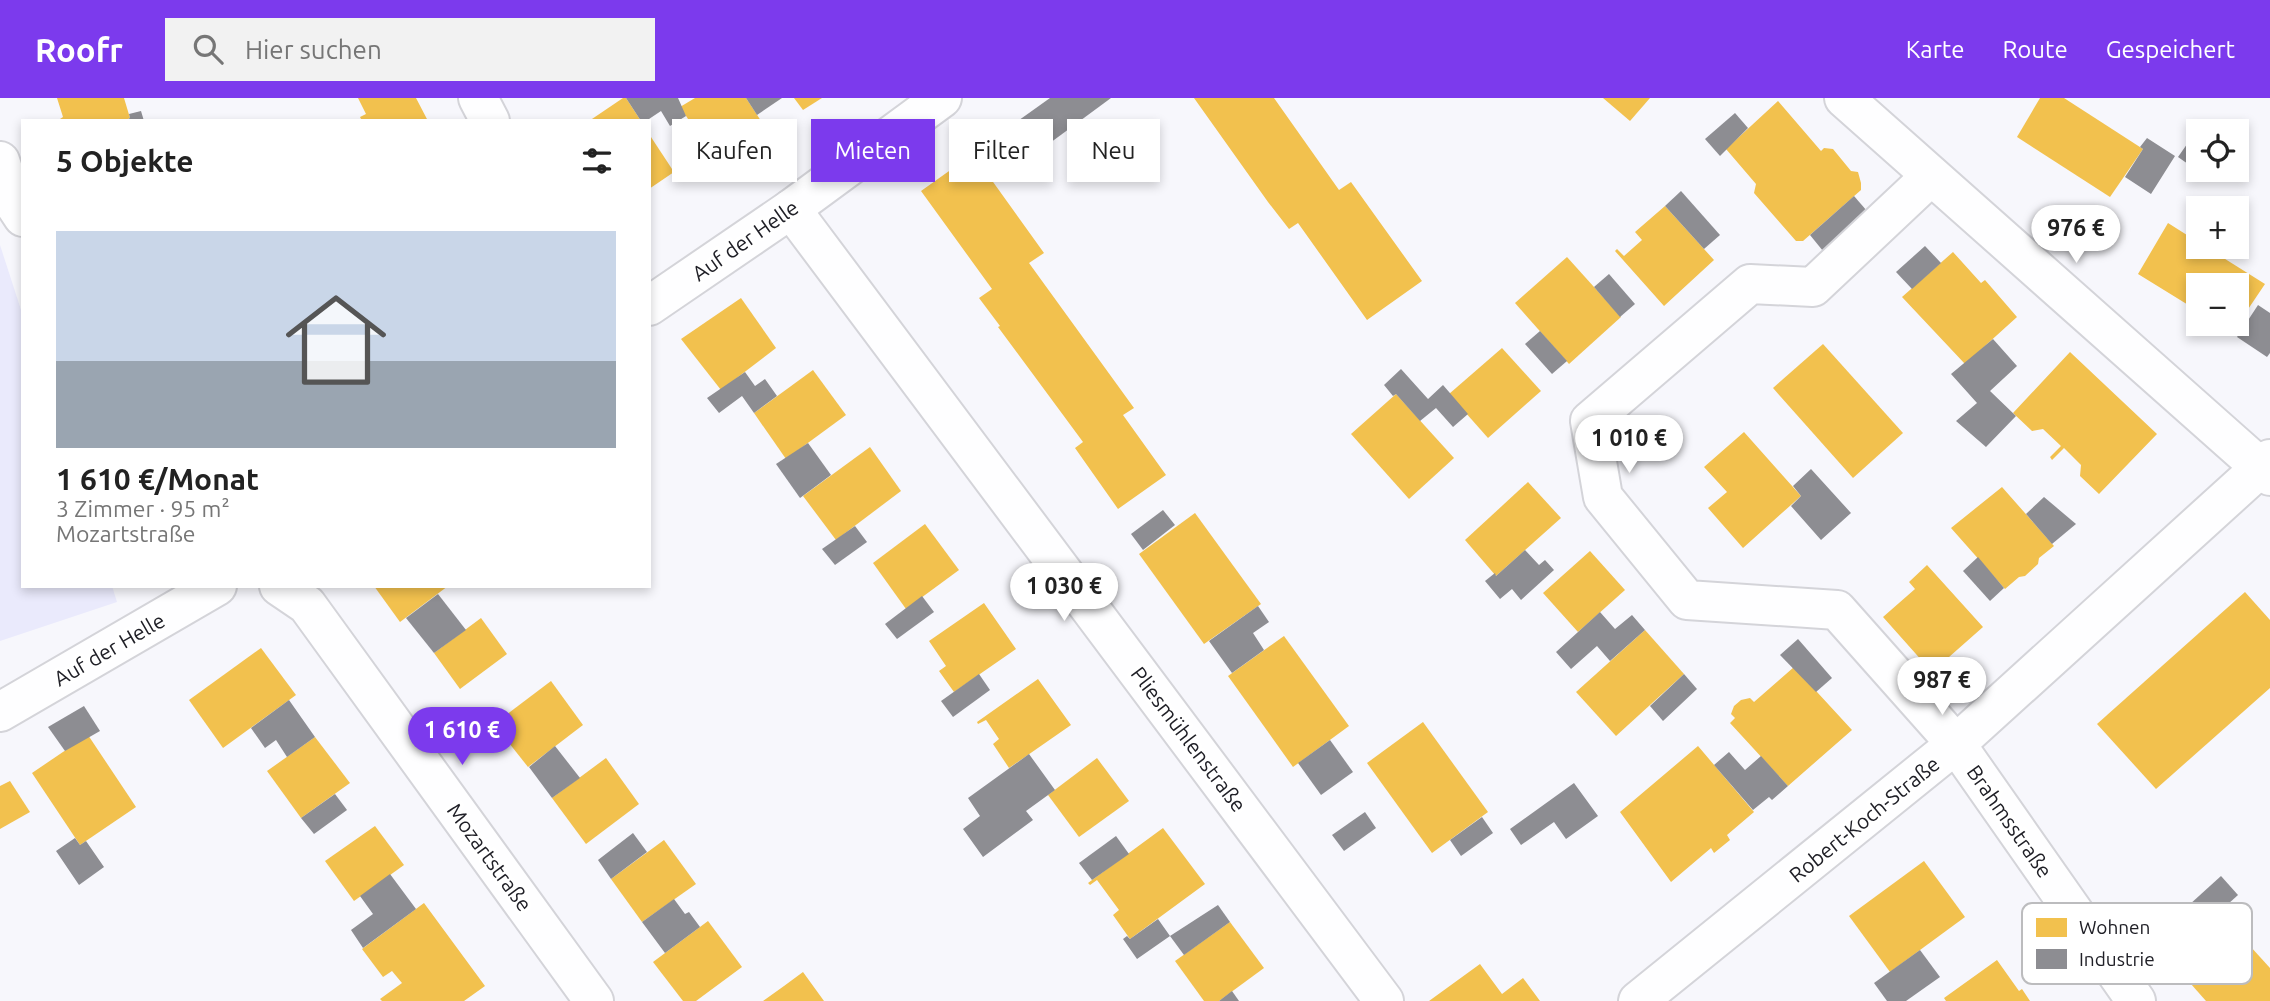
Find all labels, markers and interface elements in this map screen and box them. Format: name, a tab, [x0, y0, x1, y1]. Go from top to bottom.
search box	[165, 18, 655, 81]
icon: search	[189, 30, 227, 68]
text: Roofr	[35, 31, 123, 68]
text: Hier suchen	[245, 35, 382, 64]
text: Karte	[1906, 36, 1964, 63]
text: Route	[2002, 36, 2068, 63]
text: Gespeichert	[2106, 36, 2235, 63]
chip: Kaufen	[672, 119, 797, 182]
chip: Mieten	[811, 119, 935, 182]
chip: Filter	[949, 119, 1053, 182]
chip: Neu	[1067, 119, 1160, 182]
map controls	[2186, 119, 2249, 336]
button: locate	[2186, 119, 2249, 182]
icon: filters	[578, 142, 616, 180]
text: 5 Objekte	[56, 144, 194, 178]
street label: Auf der Helle	[687, 195, 803, 285]
button: +	[2186, 196, 2249, 259]
pin: 976 €	[2027, 206, 2125, 265]
text: 976 €	[2047, 215, 2105, 240]
button: −	[2186, 273, 2249, 336]
icon: home	[273, 277, 399, 403]
pin: 1 010 €	[1564, 416, 1694, 475]
text: 1 010 €	[1591, 425, 1667, 450]
text: 1 610 €/Monat	[56, 462, 259, 496]
text: 3 Zimmer · 95 m²	[56, 496, 230, 521]
text: Mozartstraße	[56, 521, 195, 546]
pin: 1 030 €	[999, 564, 1129, 623]
text: 1 030 €	[1026, 573, 1102, 598]
street label: Auf der Helle	[49, 608, 169, 690]
pin: 987 €	[1893, 658, 1991, 717]
street label: Pliesmühlenstraße	[1127, 662, 1251, 816]
text: 987 €	[1913, 667, 1971, 692]
pin: 1 610 €	[397, 708, 527, 767]
text: 1 610 €	[424, 717, 500, 742]
street label: Robert-Koch-Straße	[1784, 751, 1944, 887]
street label: Brahmsstraße	[1962, 760, 2058, 882]
street label: Mozartstraße	[443, 798, 537, 916]
legend	[2022, 903, 2252, 984]
text: Wohnen	[2079, 916, 2150, 938]
text: Industrie	[2079, 948, 2155, 970]

